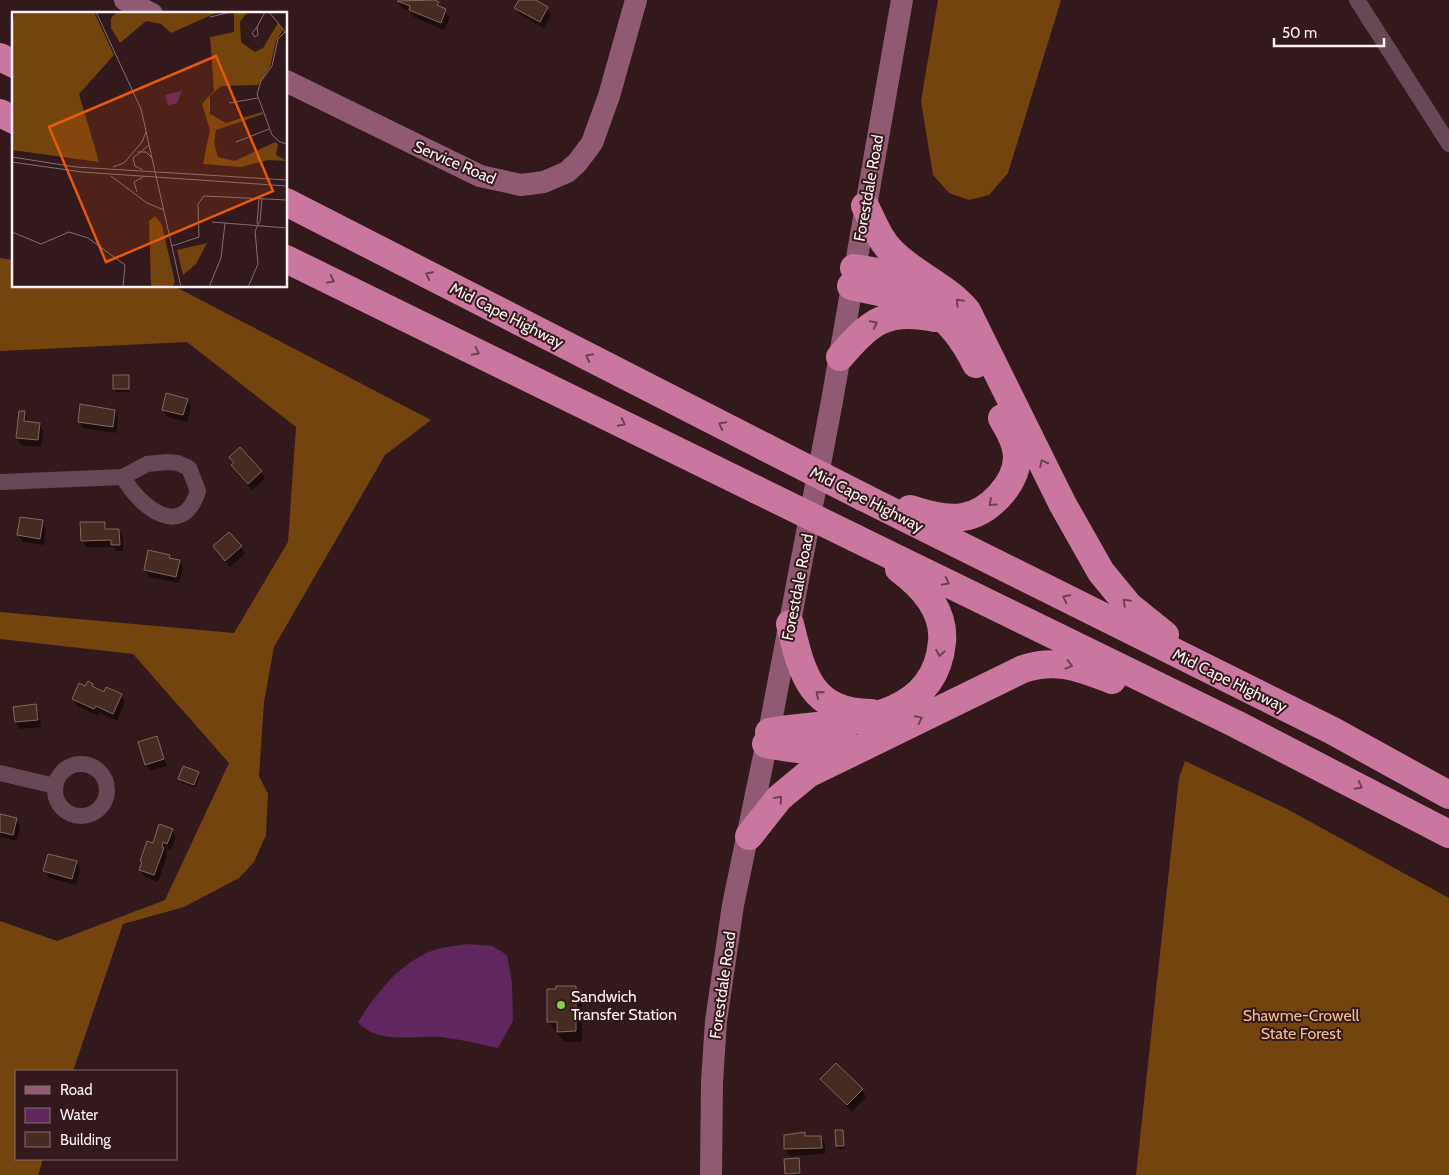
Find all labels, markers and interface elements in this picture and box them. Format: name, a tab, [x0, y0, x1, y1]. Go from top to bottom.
inset map	[12, 12, 288, 288]
scale bar	[1274, 15, 1384, 47]
text: 50 m	[1282, 24, 1317, 42]
street label: Forestdale Road	[850, 133, 887, 243]
street label: Service Road	[411, 137, 499, 188]
one-way arrow	[425, 271, 434, 281]
one-way arrow	[325, 274, 334, 284]
street label: Mid Cape Highway	[447, 279, 567, 352]
one-way arrow	[956, 299, 965, 308]
one-way arrow	[869, 320, 878, 330]
one-way arrow	[471, 346, 480, 356]
one-way arrow	[585, 353, 594, 363]
one-way arrow	[617, 417, 626, 427]
one-way arrow	[718, 421, 727, 431]
one-way arrow	[1039, 459, 1049, 468]
street label: Mid Cape Highway	[807, 463, 927, 536]
one-way arrow	[988, 497, 997, 506]
street label: Forestdale Road	[778, 532, 817, 642]
one-way arrow	[941, 576, 950, 586]
one-way arrow	[1062, 594, 1071, 604]
one-way arrow	[1122, 599, 1131, 608]
street label: Mid Cape Highway	[1169, 645, 1290, 716]
one-way arrow	[936, 648, 946, 657]
one-way arrow	[1064, 659, 1073, 670]
one-way arrow	[815, 690, 824, 699]
one-way arrow	[913, 715, 922, 725]
one-way arrow	[1354, 780, 1363, 790]
one-way arrow	[773, 795, 782, 804]
street label: Forestdale Road	[706, 930, 739, 1040]
place label: Sandwich Transfer Station	[571, 987, 677, 1024]
marker: Sandwich Transfer Station	[555, 999, 567, 1011]
park label: Shawme-Crowell State Forest	[1243, 1006, 1360, 1043]
legend	[15, 1070, 178, 1160]
text: Road	[60, 1081, 93, 1099]
text: Water	[60, 1106, 98, 1124]
text: Building	[60, 1131, 111, 1149]

